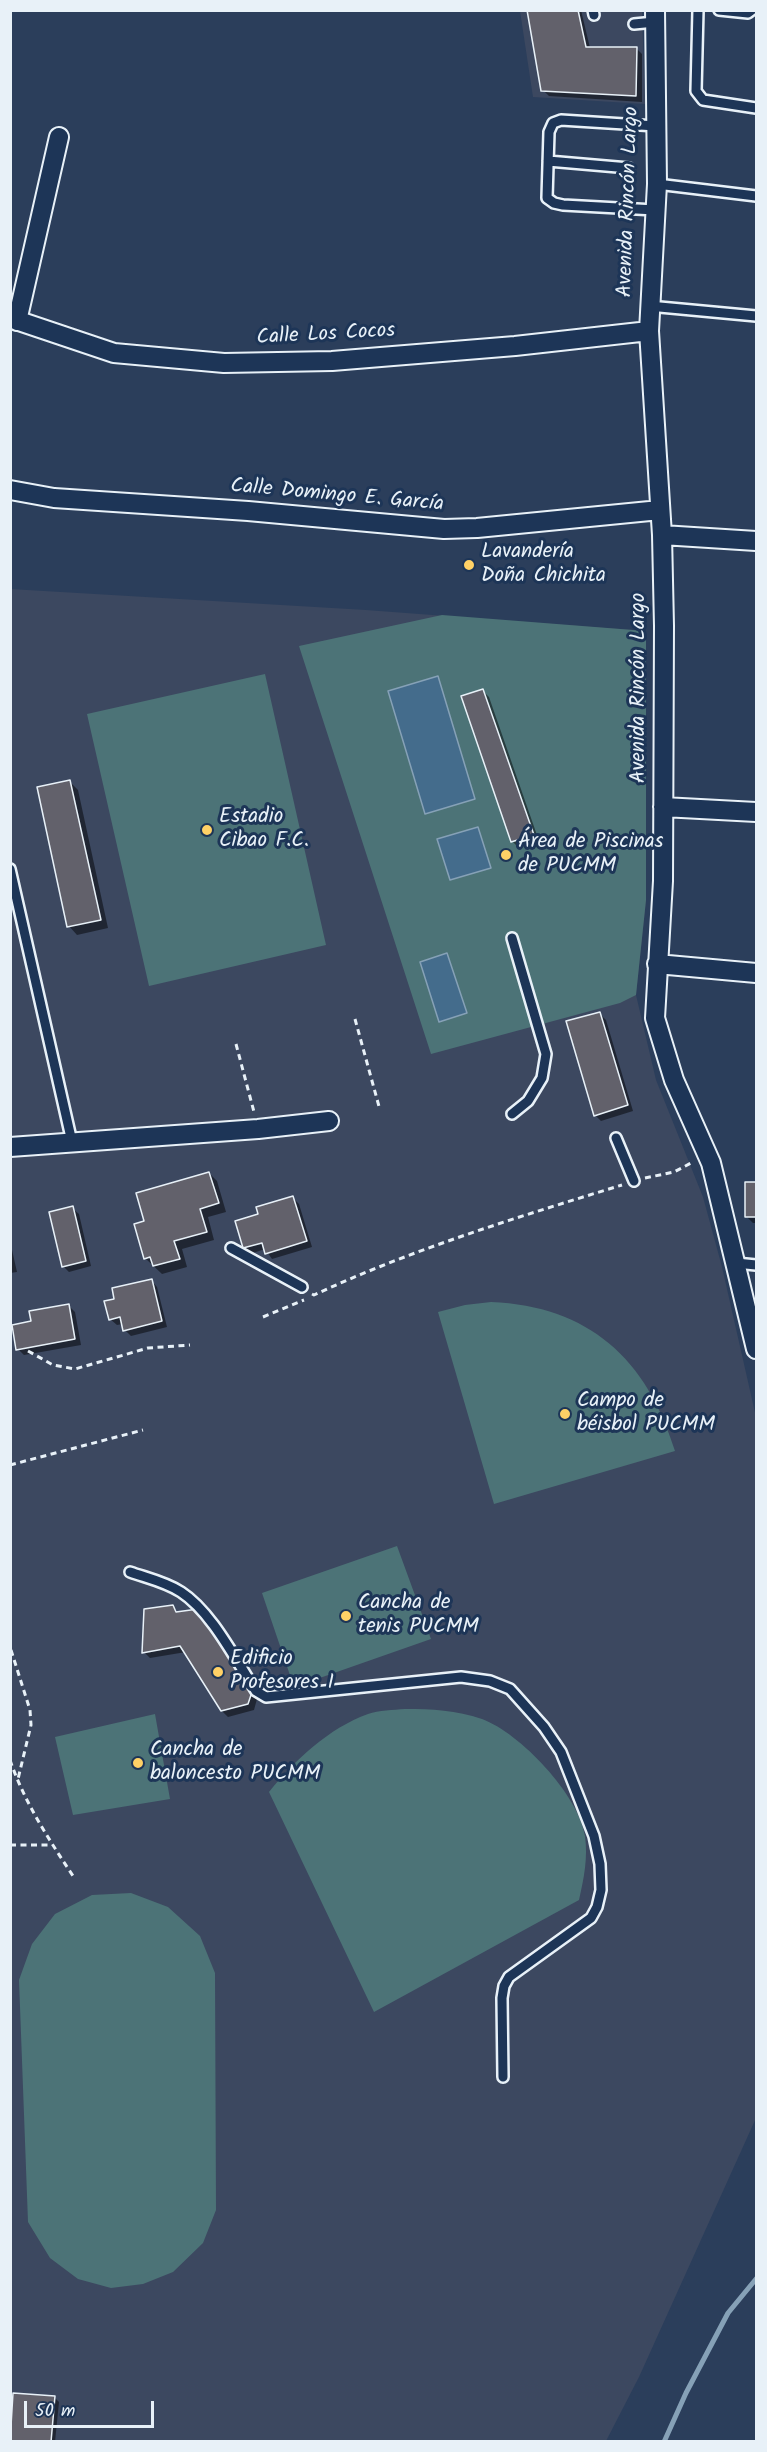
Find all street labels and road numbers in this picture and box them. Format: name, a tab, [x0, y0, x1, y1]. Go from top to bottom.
street label: Avenida Rincón Largo	[614, 106, 646, 298]
street label: Calle Los Cocos	[256, 320, 396, 352]
street label: Calle Domingo E. García	[229, 475, 445, 519]
street label: Avenida Rincón Largo	[627, 593, 653, 783]

